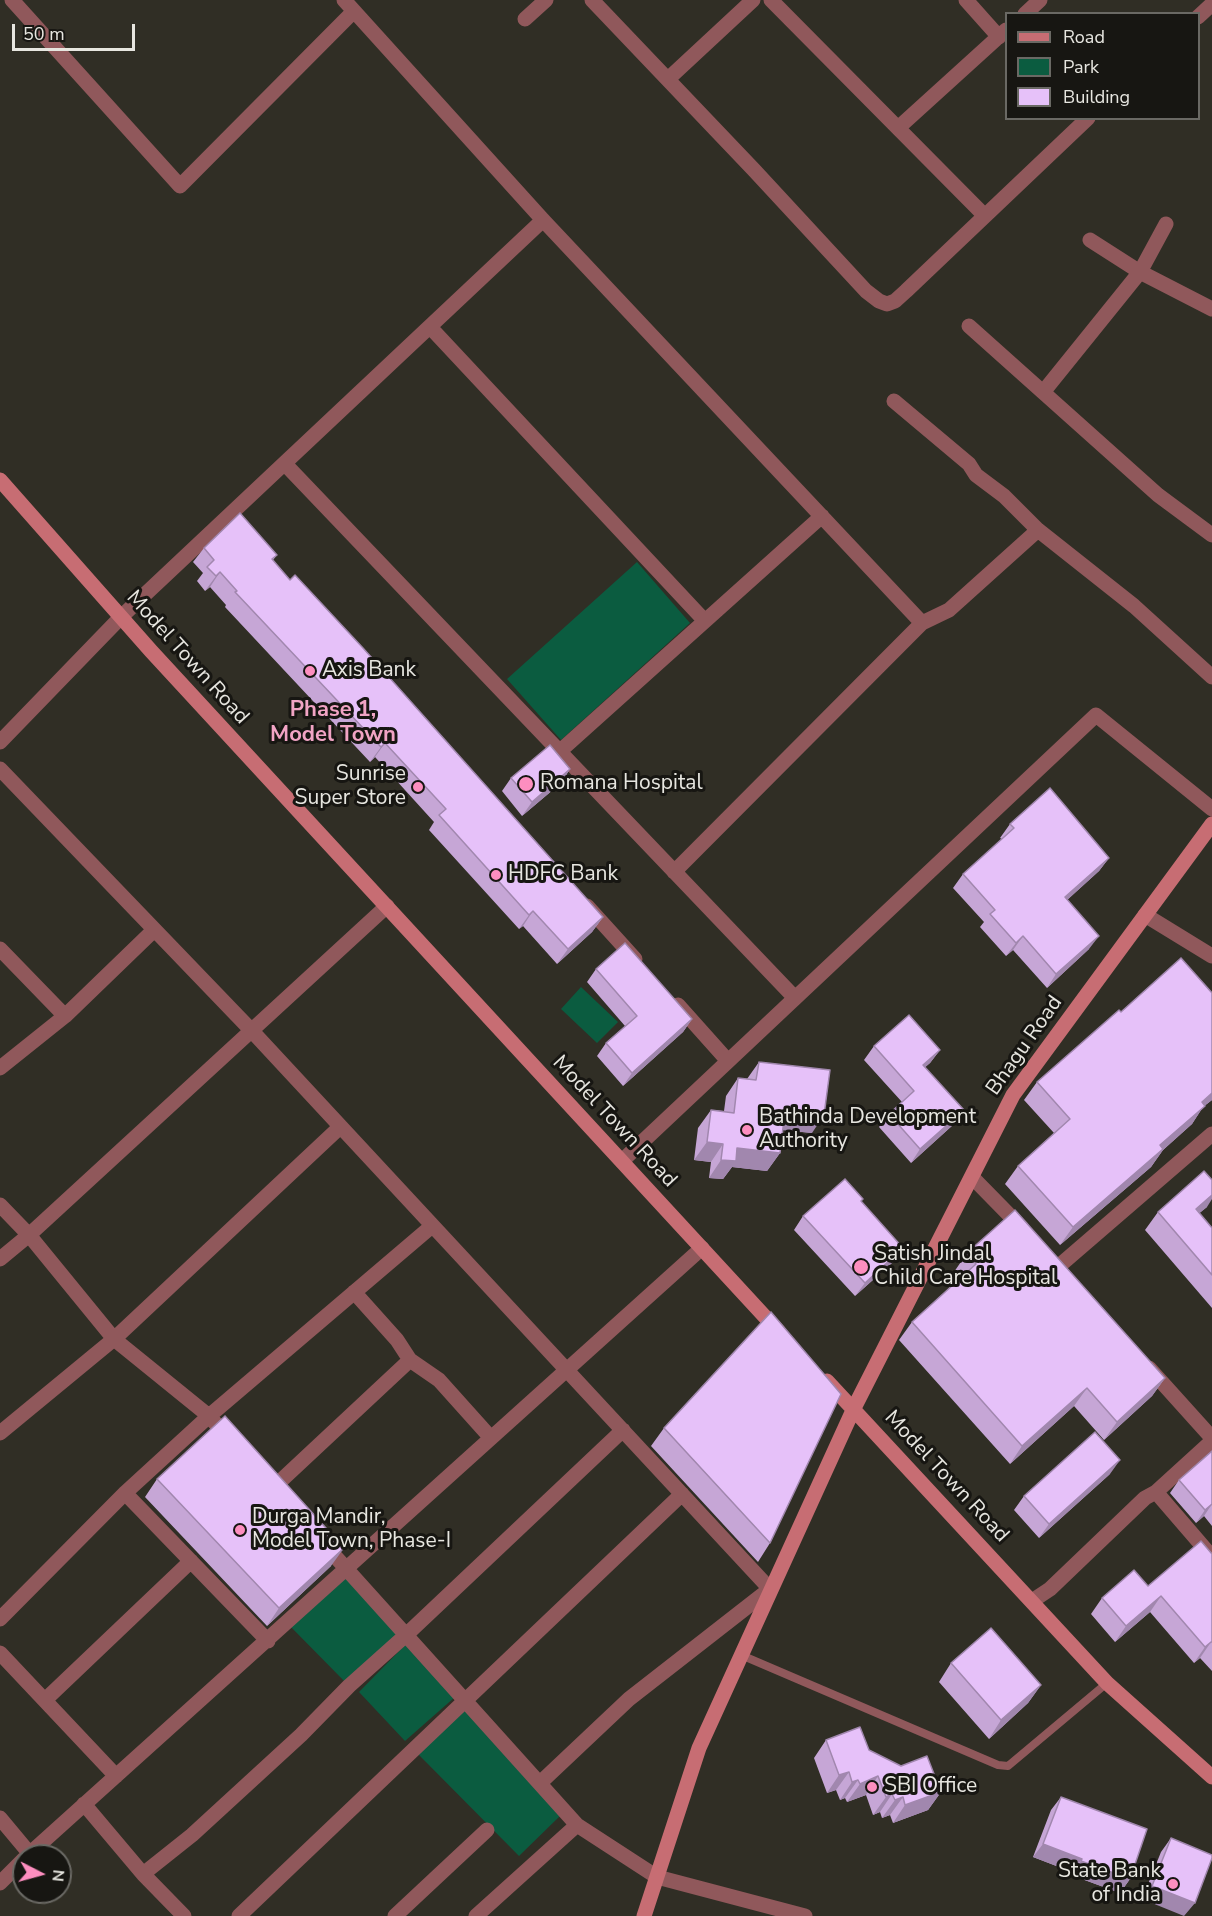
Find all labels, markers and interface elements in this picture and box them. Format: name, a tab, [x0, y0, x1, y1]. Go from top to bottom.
scale bar	[15, 12, 138, 50]
legend	[1005, 12, 1200, 120]
text: 50 m	[23, 22, 65, 46]
text: Road	[1063, 25, 1105, 49]
text: Park	[1063, 55, 1099, 79]
text: Building	[1063, 85, 1130, 109]
street label: Model Town Road	[120, 586, 254, 730]
place label: Axis Bank	[322, 658, 416, 684]
marker: Axis Bank	[303, 664, 317, 678]
district label: Phase 1, Model Town	[270, 698, 396, 750]
place label: Sunrise Super Store	[295, 762, 406, 812]
place label: Romana Hospital	[540, 771, 703, 797]
marker: Romana Hospital	[517, 775, 535, 793]
marker: Sunrise Super Store	[411, 780, 425, 794]
place label: HDFC Bank	[508, 862, 618, 888]
marker: HDFC Bank	[489, 868, 503, 882]
street label: Bhagu Road	[982, 991, 1068, 1101]
street label: Model Town Road	[546, 1051, 682, 1193]
place label: Bathinda Development Authority	[759, 1105, 976, 1155]
marker: Bathinda Development Authority	[740, 1123, 754, 1137]
place label: Satish Jindal Child Care Hospital	[874, 1242, 1057, 1292]
marker: Satish Jindal Child Care Hospital	[852, 1258, 870, 1276]
street label: Model Town Road	[878, 1406, 1014, 1548]
place label: Durga Mandir, Model Town, Phase-I	[252, 1505, 451, 1555]
marker: Durga Mandir, Model Town, Phase-I	[233, 1523, 247, 1537]
place label: SBI Office	[884, 1774, 977, 1800]
marker: SBI Office	[865, 1780, 879, 1794]
north arrow	[12, 1844, 72, 1904]
place label: State Bank of India	[1058, 1859, 1161, 1909]
text: N	[46, 1869, 69, 1883]
marker: State Bank of India	[1166, 1877, 1180, 1891]

